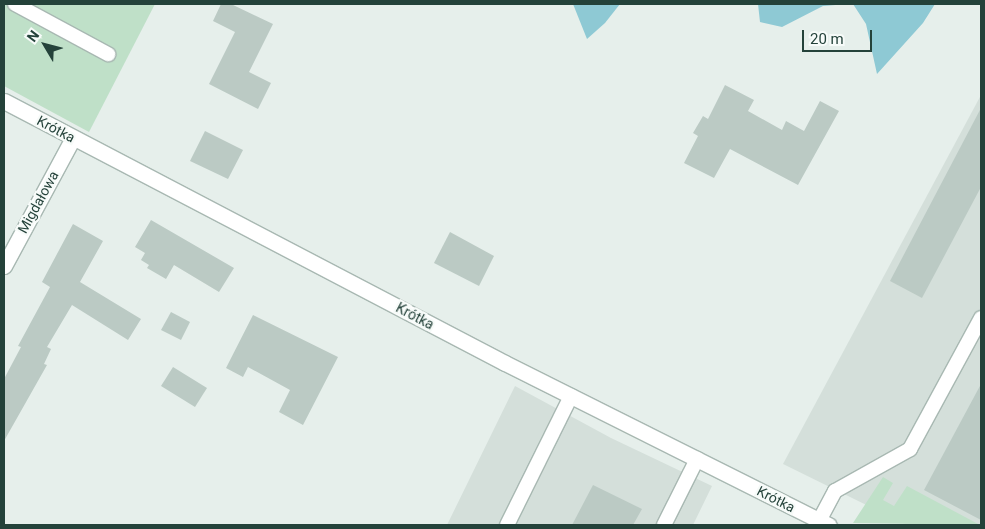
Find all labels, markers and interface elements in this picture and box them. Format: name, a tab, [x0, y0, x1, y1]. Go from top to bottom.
north arrow	[20, 20, 70, 70]
scale bar	[805, 20, 875, 52]
text: N	[24, 27, 42, 45]
text: 20 m	[810, 30, 844, 48]
street label: Krótka	[34, 112, 78, 146]
street label: Migdałowa	[14, 168, 62, 236]
street label: Krótka	[393, 299, 437, 333]
street label: Krótka	[754, 482, 798, 516]

